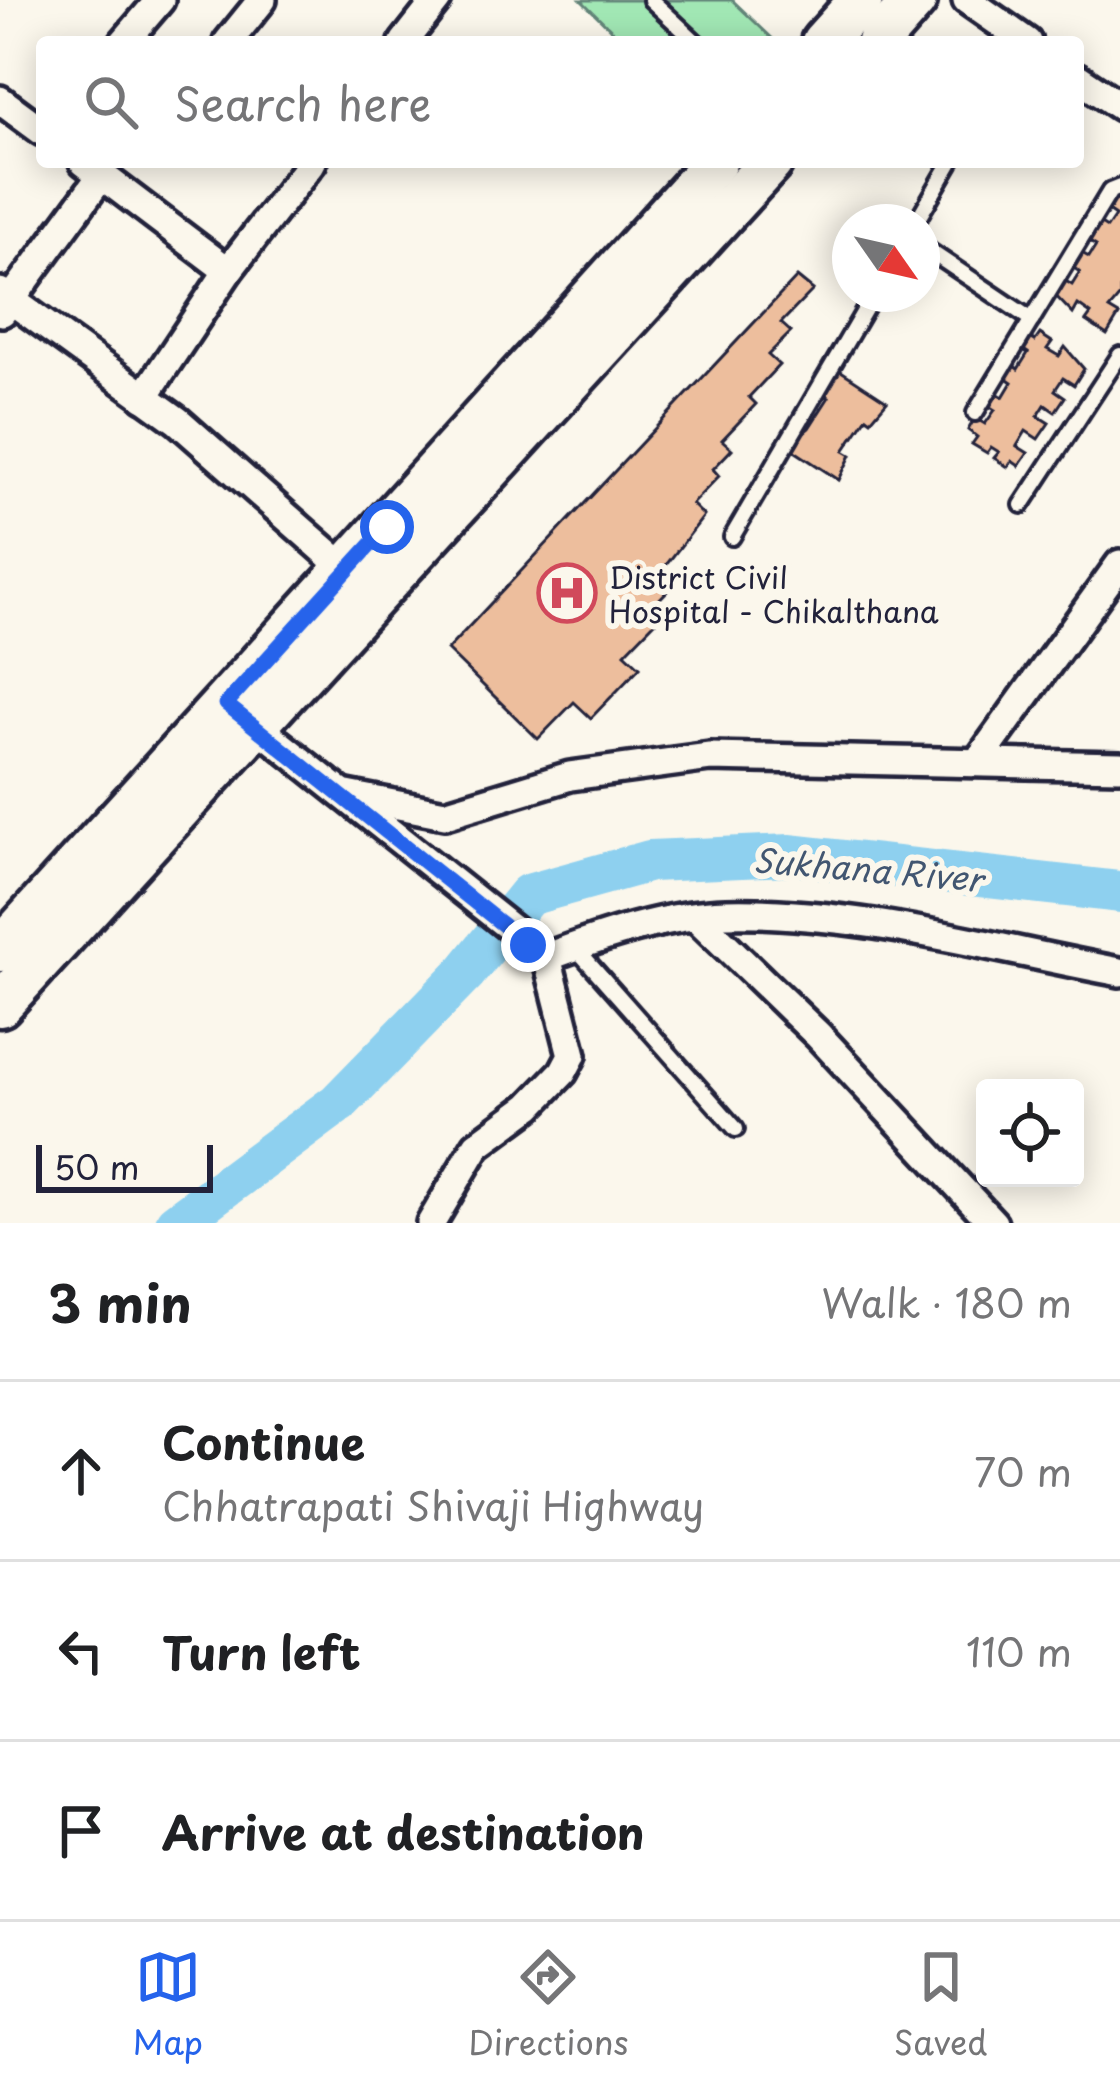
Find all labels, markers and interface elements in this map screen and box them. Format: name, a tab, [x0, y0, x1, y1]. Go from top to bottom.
search box	[36, 36, 1084, 168]
text: Search here	[174, 68, 431, 136]
icon: search	[78, 69, 144, 135]
north arrow	[832, 204, 940, 312]
route start	[360, 500, 414, 554]
place label: District Civil Hospital - Chikalthana	[609, 554, 939, 633]
hospital icon: District Civil Hospital - Chikalthana	[536, 562, 598, 624]
water label: Sukhana River	[752, 833, 988, 903]
route end	[501, 918, 555, 972]
map controls	[976, 1079, 1084, 1187]
button: locate	[976, 1079, 1084, 1187]
scale bar	[36, 1139, 213, 1192]
text: 50 m	[54, 1141, 140, 1191]
text: 3 min	[48, 1263, 192, 1340]
text: Walk · 180 m	[822, 1272, 1072, 1331]
text: Continue	[162, 1407, 365, 1475]
icon: ahead	[48, 1438, 114, 1504]
text: 70 m	[974, 1441, 1072, 1500]
text: Chhatrapati Shivaji Highway	[162, 1475, 704, 1534]
text: Turn left	[162, 1617, 361, 1685]
icon: left	[48, 1618, 114, 1684]
text: 110 m	[966, 1621, 1072, 1680]
text: Arrive at destination	[162, 1797, 645, 1865]
icon: arrive	[48, 1798, 114, 1864]
tab: Map	[133, 1944, 203, 2066]
tab: Directions	[468, 1944, 629, 2066]
tab: Saved	[894, 1944, 987, 2066]

